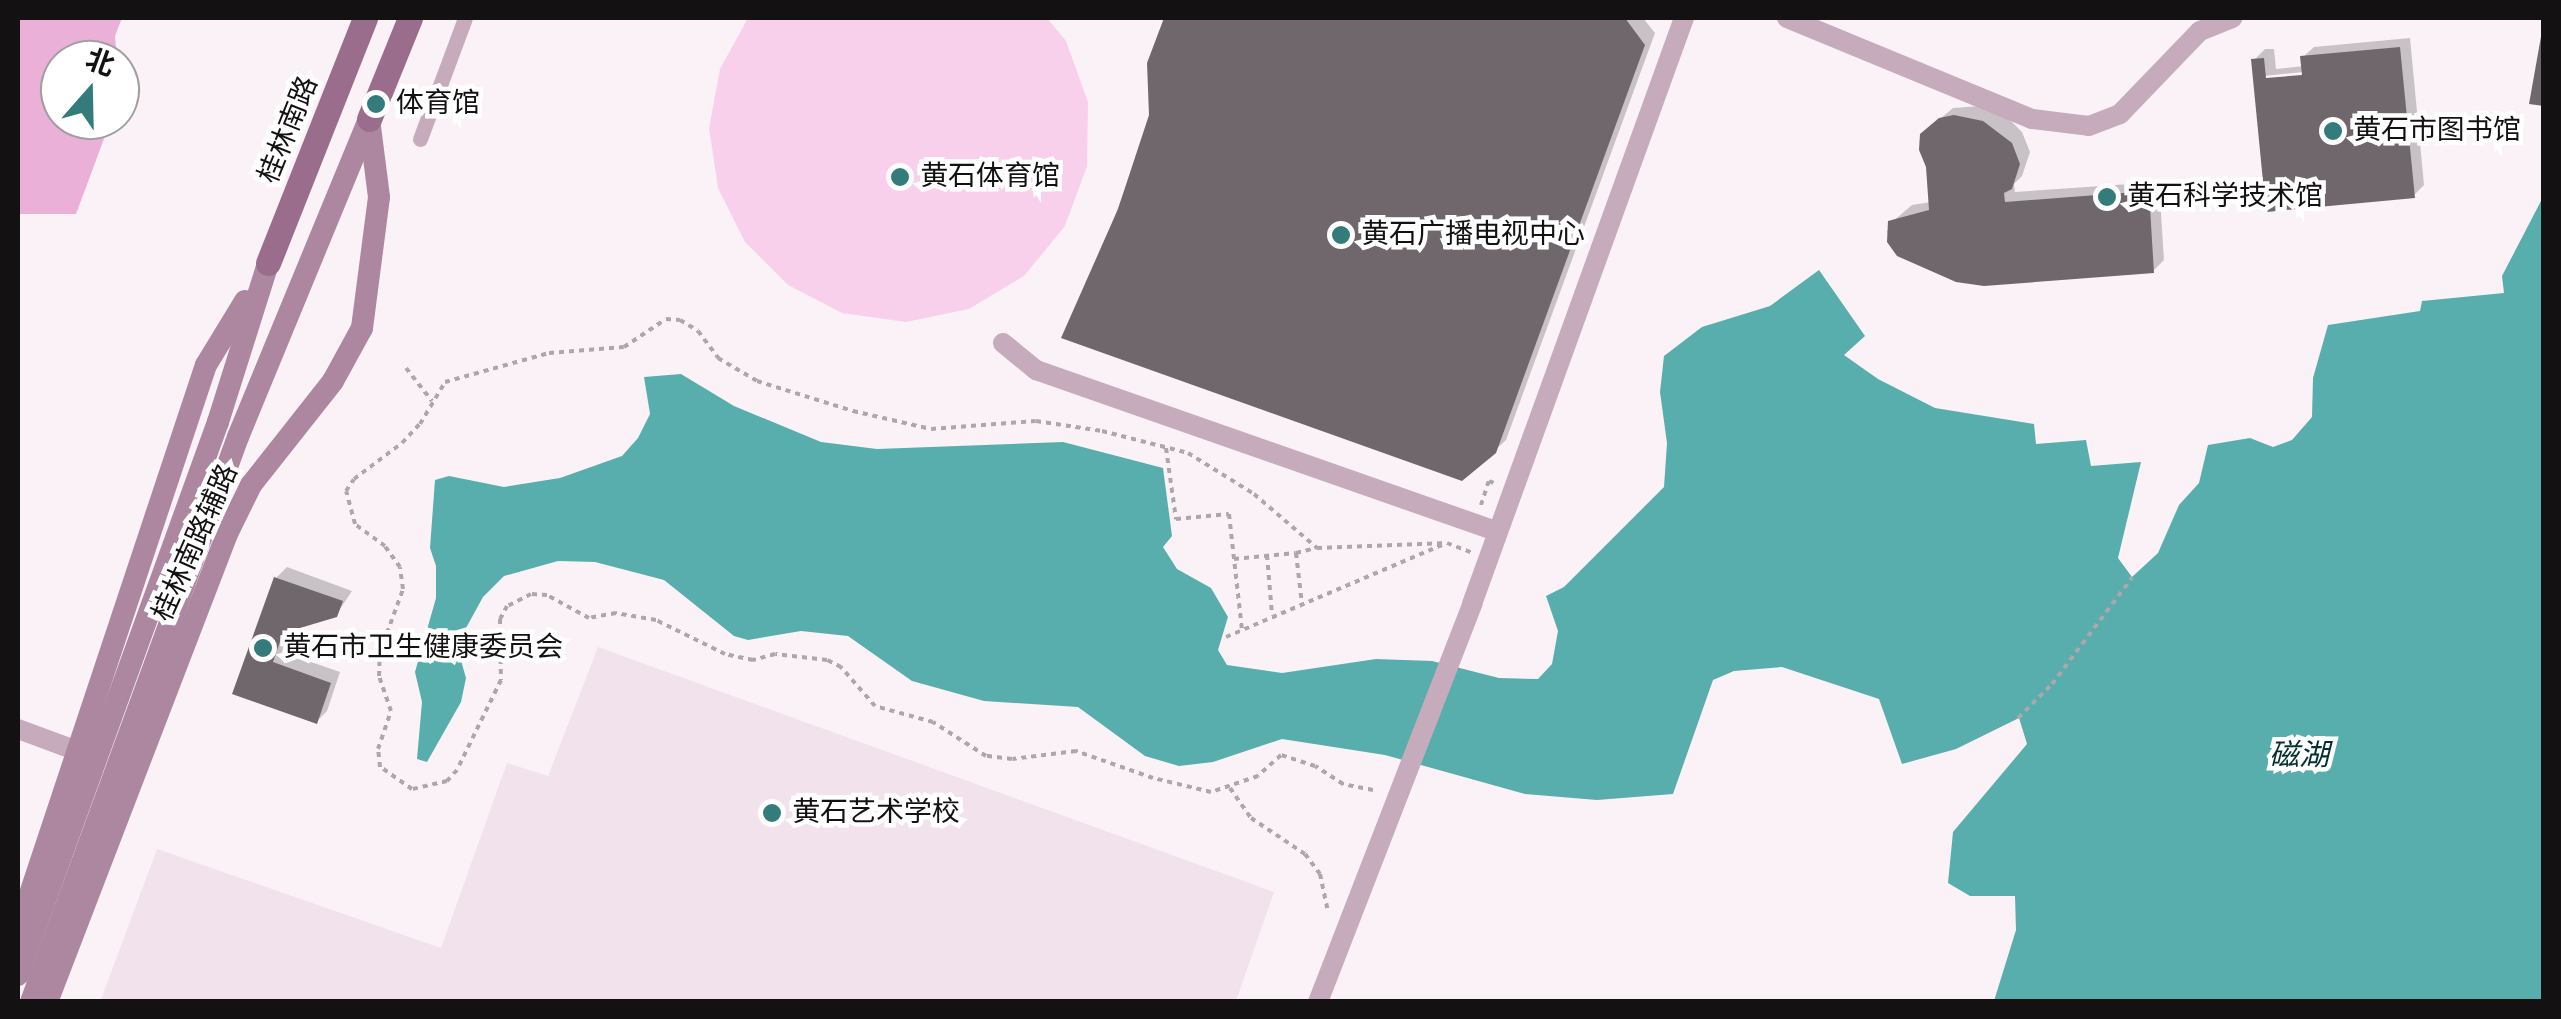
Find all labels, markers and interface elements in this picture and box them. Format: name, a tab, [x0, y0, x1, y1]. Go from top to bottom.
north arrow	[40, 40, 140, 140]
text: 北	[82, 46, 118, 82]
street label: 桂林南路	[252, 72, 326, 188]
place label: 体育馆	[396, 87, 480, 121]
marker: 体育馆	[365, 93, 387, 115]
place label: 黄石市图书馆	[2353, 114, 2521, 148]
marker: 黄石市图书馆	[2322, 120, 2344, 142]
place label: 黄石体育馆	[920, 160, 1060, 194]
marker: 黄石体育馆	[889, 166, 911, 188]
place label: 黄石科学技术馆	[2127, 180, 2323, 214]
marker: 黄石科学技术馆	[2096, 186, 2118, 208]
place label: 黄石广播电视中心	[1361, 218, 1585, 252]
marker: 黄石广播电视中心	[1330, 224, 1352, 246]
street label: 桂林南路辅路	[146, 459, 246, 627]
place label: 黄石市卫生健康委员会	[283, 631, 563, 665]
marker: 黄石市卫生健康委员会	[252, 637, 274, 659]
water label: 磁湖	[2269, 738, 2329, 774]
place label: 黄石艺术学校	[792, 796, 960, 830]
marker: 黄石艺术学校	[761, 802, 783, 824]

